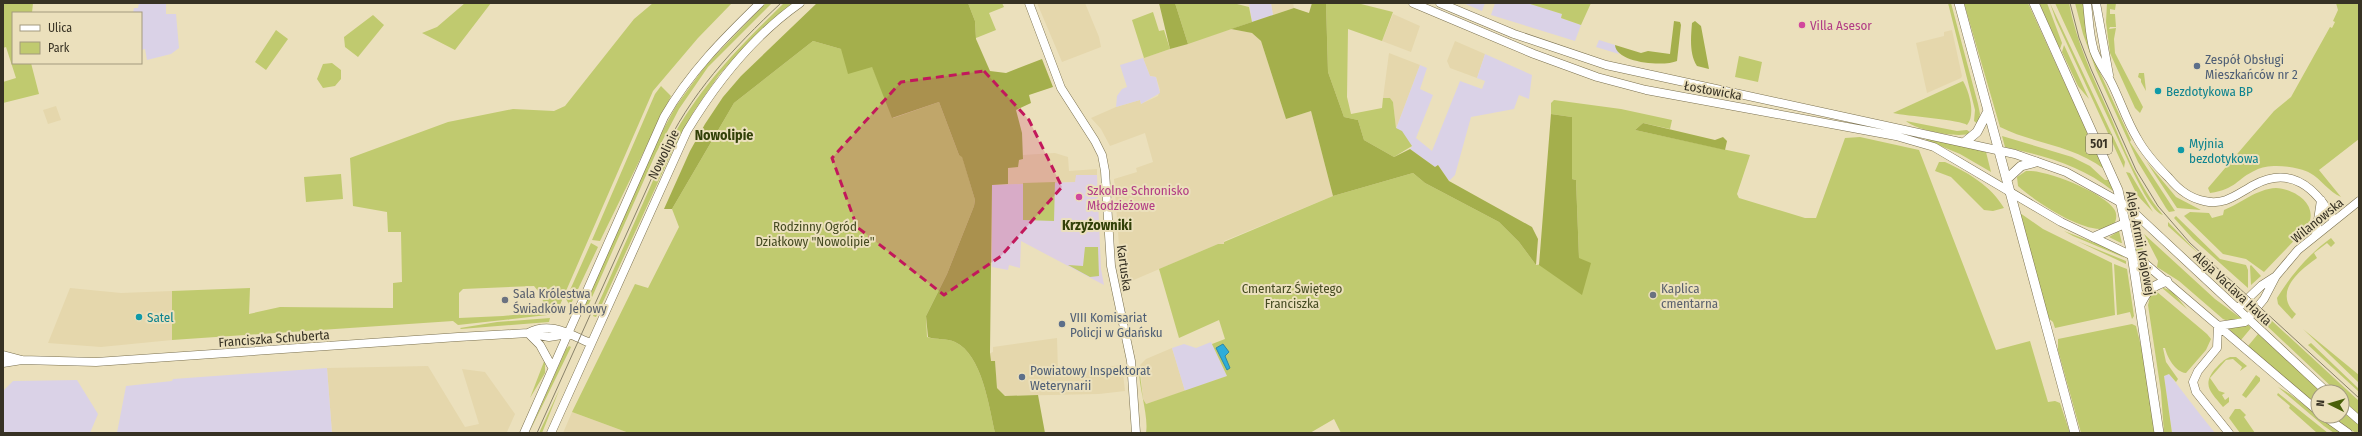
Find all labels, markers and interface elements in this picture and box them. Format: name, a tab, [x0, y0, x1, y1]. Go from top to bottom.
legend	[12, 12, 142, 64]
place label: Villa Asesor	[1810, 18, 1872, 33]
marker: Villa Asesor	[1797, 20, 1807, 30]
text: Ulica	[48, 21, 72, 35]
text: Park	[48, 41, 70, 55]
place label: Zespół Obsługi Mieszkańców nr 2	[2205, 52, 2298, 82]
marker: Zespół Obsługi Mieszkańców nr 2	[2192, 61, 2202, 71]
street label: Łostowicka	[1683, 78, 1743, 103]
place label: Bezdotykowa BP	[2166, 84, 2253, 99]
marker: Bezdotykowa BP	[2153, 86, 2163, 96]
street label: Nowolipie	[645, 127, 682, 182]
district label: Nowolipie	[695, 127, 753, 144]
road number: 501	[2086, 134, 2112, 154]
place label: Myjnia bezdotykowa	[2189, 136, 2259, 166]
marker: Myjnia bezdotykowa	[2176, 145, 2186, 155]
place label: Szkolne Schronisko Młodzieżowe	[1087, 183, 1189, 213]
street label: Aleja Armii Krajowej	[2123, 190, 2158, 296]
marker: Szkolne Schronisko Młodzieżowe	[1074, 192, 1084, 202]
street label: Wilanowska	[2288, 195, 2346, 246]
district label: Krzyżowniki	[1062, 217, 1132, 234]
park label: Rodzinny Ogród Działkowy "Nowolipie"	[755, 219, 875, 249]
street label: Kartuska	[1114, 244, 1135, 292]
street label: Aleja Vaclava Havla	[2190, 248, 2275, 328]
park label: Cmentarz Świętego Franciszka	[1242, 281, 1343, 311]
place label: Kaplica cmentarna	[1661, 281, 1718, 311]
place label: Sala Królestwa Świadków Jehowy	[513, 286, 607, 316]
marker: Kaplica cmentarna	[1648, 290, 1658, 300]
marker: Sala Królestwa Świadków Jehowy	[500, 295, 510, 305]
place label: Satel	[147, 310, 174, 325]
place label: VIII Komisariat Policji w Gdańsku	[1070, 310, 1163, 340]
marker: Satel	[134, 312, 144, 322]
marker: VIII Komisariat Policji w Gdańsku	[1057, 319, 1067, 329]
street label: Franciszka Schuberta	[218, 327, 330, 350]
place label: Powiatowy Inspektorat Weterynarii	[1030, 363, 1151, 393]
marker: Powiatowy Inspektorat Weterynarii	[1017, 372, 1027, 382]
north arrow	[2310, 384, 2350, 424]
text: N	[2314, 399, 2327, 407]

